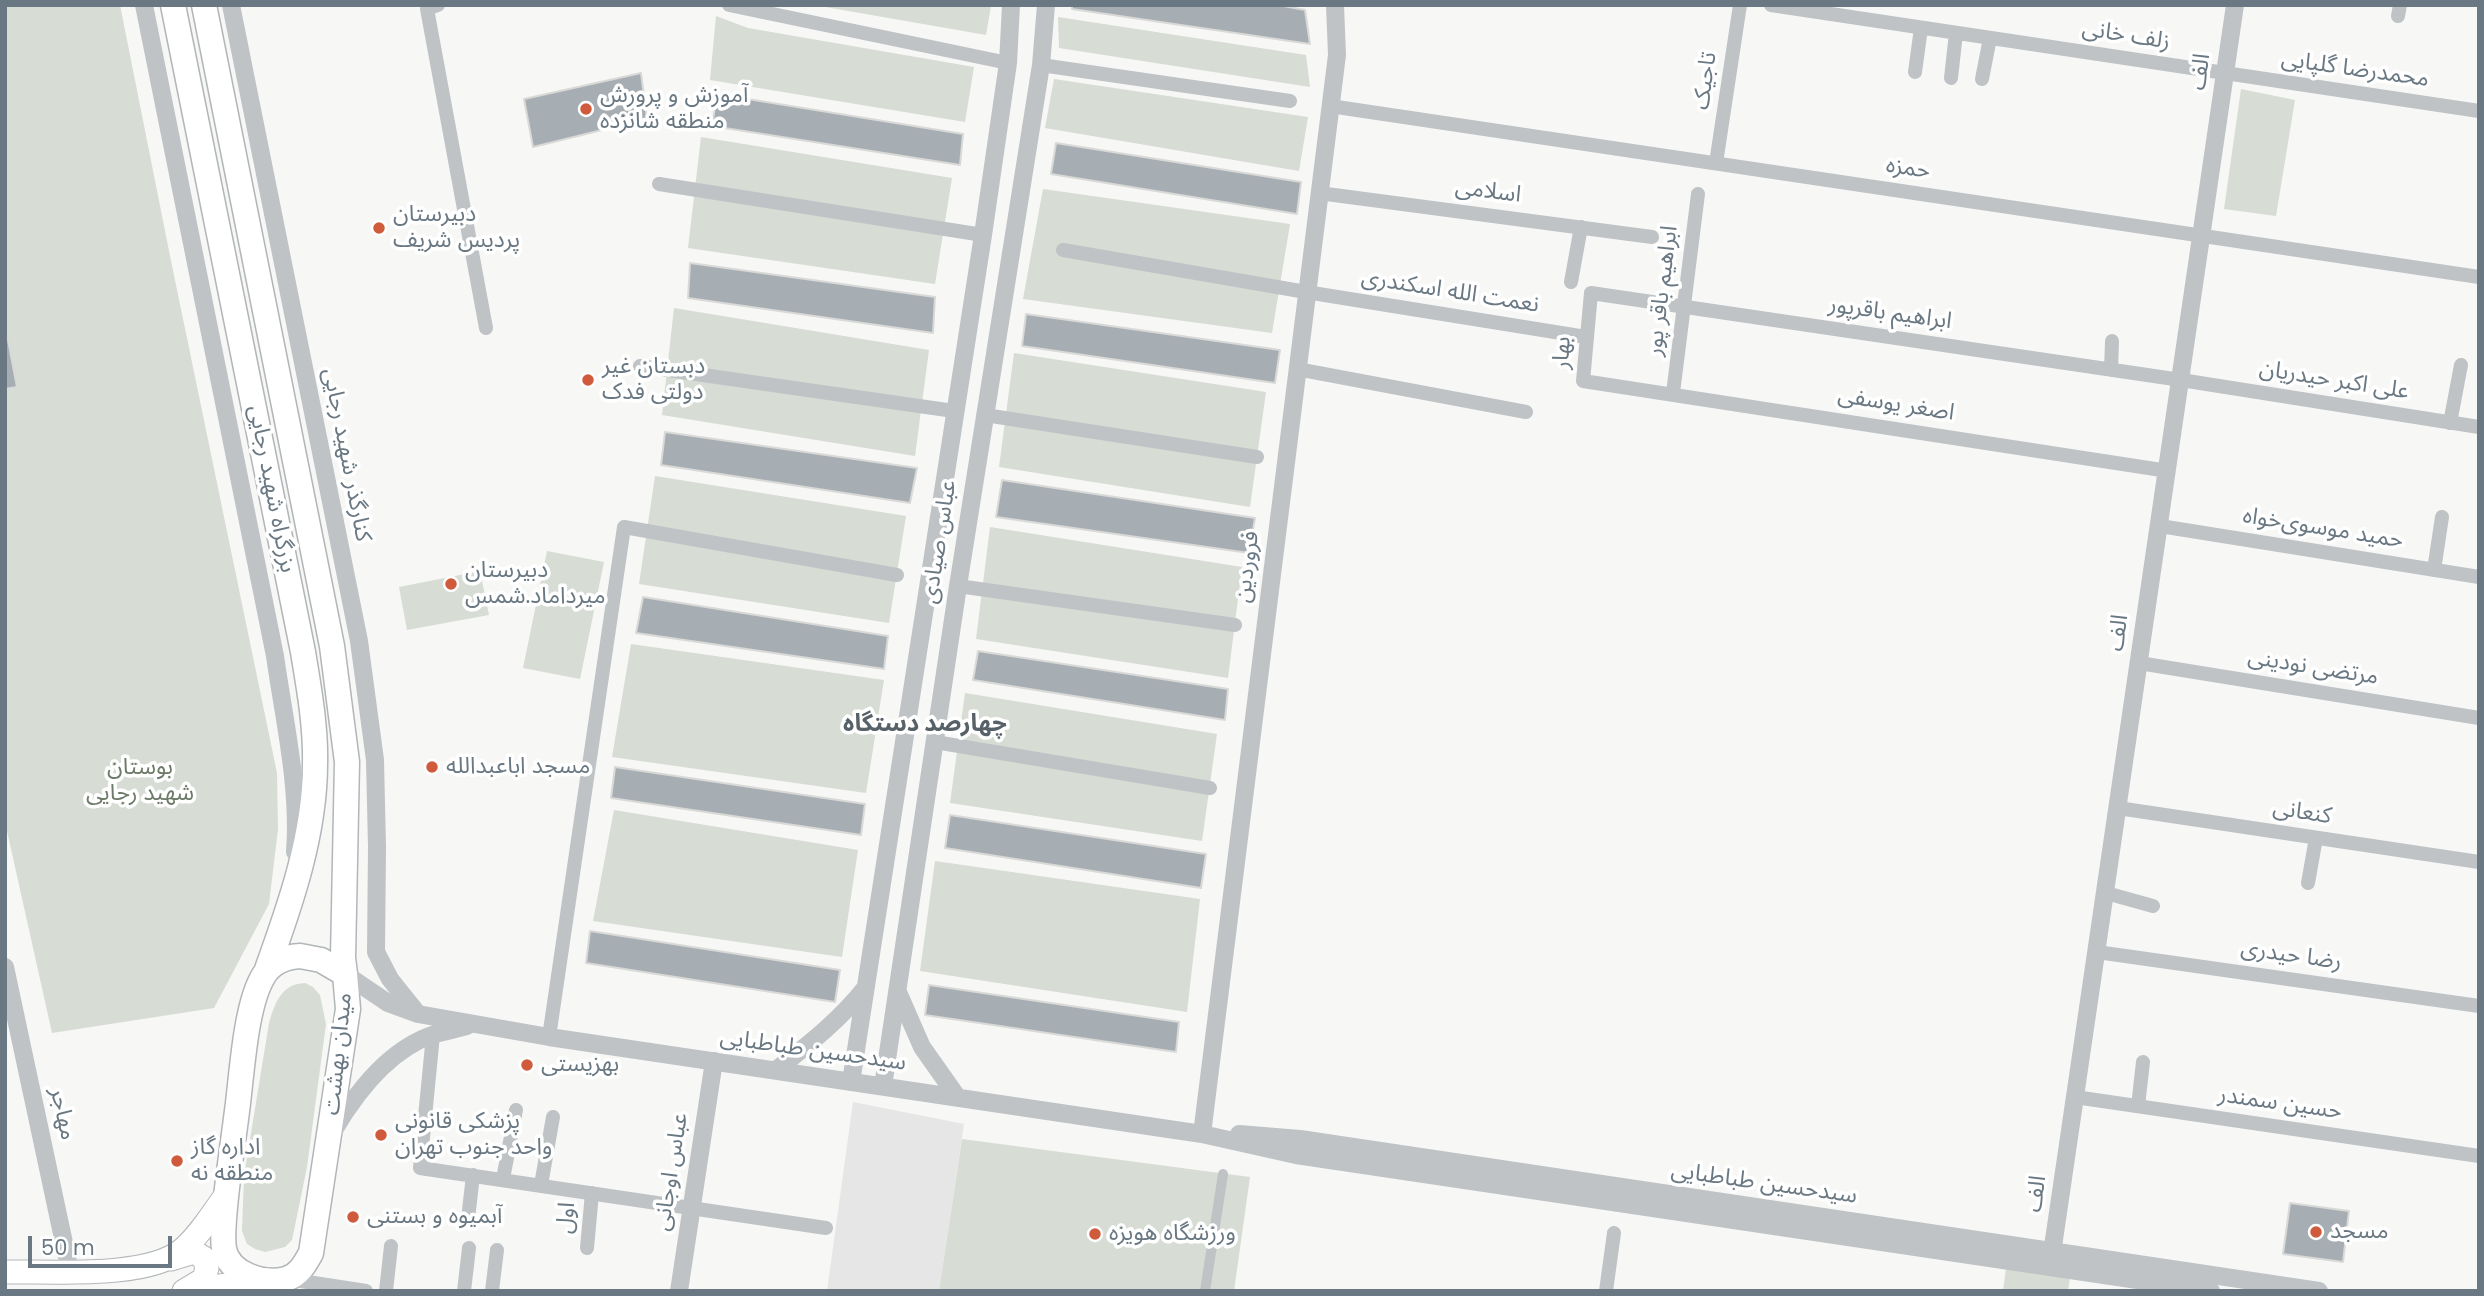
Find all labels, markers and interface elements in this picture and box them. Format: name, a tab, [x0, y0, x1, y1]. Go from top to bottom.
street label: زلف خانی	[2080, 15, 2172, 57]
street label: محمدرضا گلپایی	[2279, 46, 2431, 94]
street label: تاجیک	[1688, 50, 1724, 112]
street label: الف	[2185, 52, 2217, 92]
place label: آموزش و پرورش منطقه شانزده	[600, 82, 748, 136]
marker: آموزش و پرورش منطقه شانزده	[578, 101, 594, 117]
street label: حمزه	[1884, 152, 1932, 186]
street label: اسلامی	[1453, 174, 1523, 210]
place label: دبیرستان پردیس شریف	[393, 201, 520, 255]
marker: دبیرستان پردیس شریف	[371, 220, 387, 236]
street label: ابراهیم باقر پور	[1641, 224, 1685, 358]
street label: نعمت الله اسکندری	[1359, 264, 1541, 320]
street label: ابراهیم باقرپور	[1827, 292, 1953, 336]
street label: بهار	[1548, 336, 1578, 370]
place label: دبستان غیر دولتی فدک	[602, 353, 705, 407]
street label: علی اکبر حیدریان	[2257, 356, 2411, 406]
street label: کنارگذر شهید رجایی	[316, 366, 376, 544]
marker: دبستان غیر دولتی فدک	[580, 372, 596, 388]
street label: اصغر یوسفی	[1836, 382, 1956, 428]
street label: بزرگراه شهید رجایی	[241, 403, 301, 575]
street label: عباس صیادی	[917, 478, 963, 606]
street label: حمید موسوی‌خواه	[2241, 503, 2405, 555]
street label: فروردین	[1230, 530, 1266, 604]
place label: دبیرستان میرداماد.شمس	[465, 557, 606, 611]
marker: دبیرستان میرداماد.شمس	[443, 576, 459, 592]
street label: الف	[2103, 613, 2135, 653]
street label: مرتضی نودینی	[2246, 644, 2380, 692]
district label: چهارصد دستگاه	[843, 711, 1007, 739]
place label: مسجد اباعبدالله	[446, 753, 590, 781]
park label: بوستان شهید رجایی	[86, 754, 194, 808]
marker: مسجد اباعبدالله	[424, 759, 440, 775]
street label: کنعانی	[2271, 795, 2333, 831]
street label: رضا حیدری	[2239, 935, 2343, 977]
street label: میدان بهشت	[319, 991, 359, 1117]
street label: سیدحسین طباطبایی	[718, 1024, 908, 1078]
place label: بهزیستی	[541, 1051, 619, 1079]
marker: بهزیستی	[519, 1057, 535, 1073]
street label: حسین سمندر	[2216, 1082, 2344, 1126]
street label: مهاجر	[43, 1085, 81, 1143]
place label: پزشکی قانونی واحد جنوب تهران	[395, 1108, 552, 1162]
street label: عباس اوجانی	[649, 1111, 695, 1233]
marker: پزشکی قانونی واحد جنوب تهران	[373, 1127, 389, 1143]
place label: اداره گاز منطقه نه	[191, 1134, 273, 1188]
marker: اداره گاز منطقه نه	[169, 1153, 185, 1169]
street label: سیدحسین طباطبایی	[1669, 1157, 1859, 1211]
street label: الف	[2021, 1174, 2053, 1214]
street label: اول	[552, 1201, 582, 1235]
place label: آبمیوه و بستنی	[367, 1203, 502, 1231]
marker: آبمیوه و بستنی	[345, 1209, 361, 1225]
place label: مسجد	[2330, 1218, 2389, 1246]
place label: ورزشگاه هویزه	[1109, 1220, 1236, 1248]
scale bar	[32, 1222, 175, 1266]
marker: مسجد	[2308, 1224, 2324, 1240]
marker: ورزشگاه هویزه	[1087, 1226, 1103, 1242]
text: 50 m	[41, 1233, 95, 1262]

